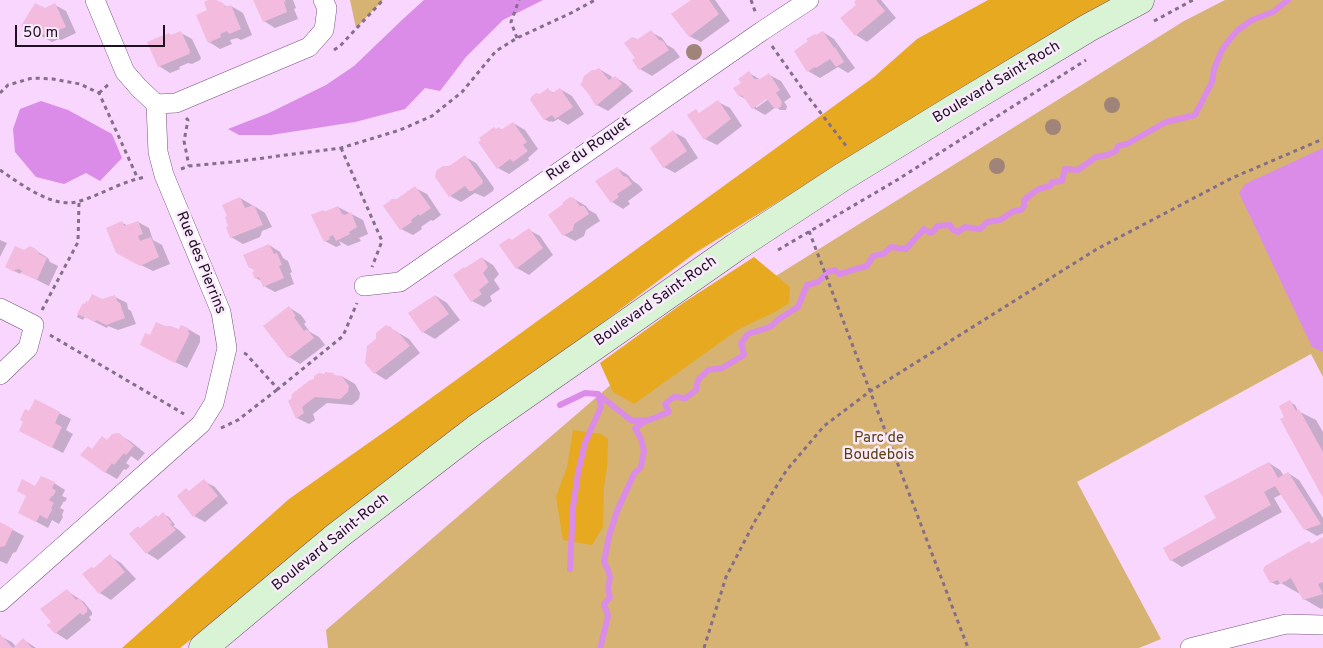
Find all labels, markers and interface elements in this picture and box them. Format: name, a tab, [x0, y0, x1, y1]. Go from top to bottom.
scale bar	[18, 15, 168, 47]
text: 50 m	[23, 24, 58, 43]
street label: Boulevard Saint-Roch	[930, 38, 1064, 128]
street label: Rue du Roquet	[543, 114, 635, 186]
street label: Rue des Pierrins	[171, 209, 229, 317]
street label: Boulevard Saint-Roch	[591, 253, 721, 351]
park label: Parc de Boudebois	[843, 430, 915, 465]
street label: Boulevard Saint-Roch	[269, 490, 393, 596]

